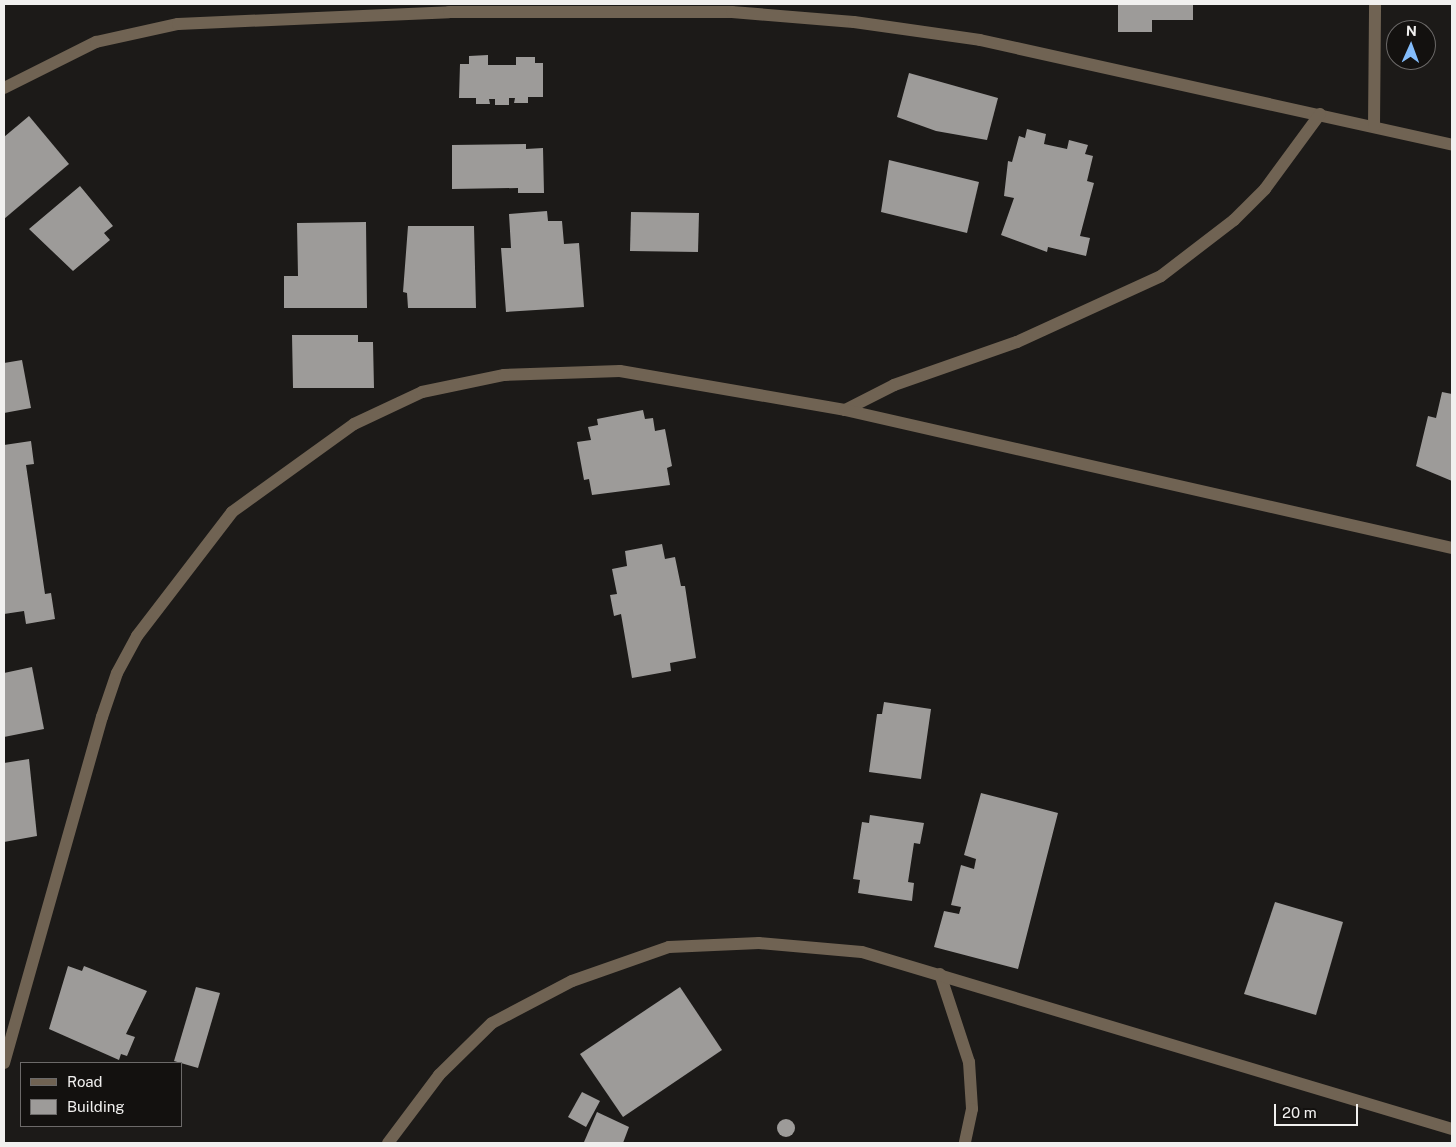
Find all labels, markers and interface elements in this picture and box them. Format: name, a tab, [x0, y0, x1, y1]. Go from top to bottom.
north arrow	[1386, 20, 1436, 70]
text: N	[1406, 23, 1417, 39]
legend	[20, 1062, 182, 1127]
text: Road	[67, 1073, 103, 1090]
scale bar	[1276, 1094, 1360, 1126]
text: Building	[67, 1098, 125, 1115]
text: 20 m	[1282, 1104, 1317, 1121]

